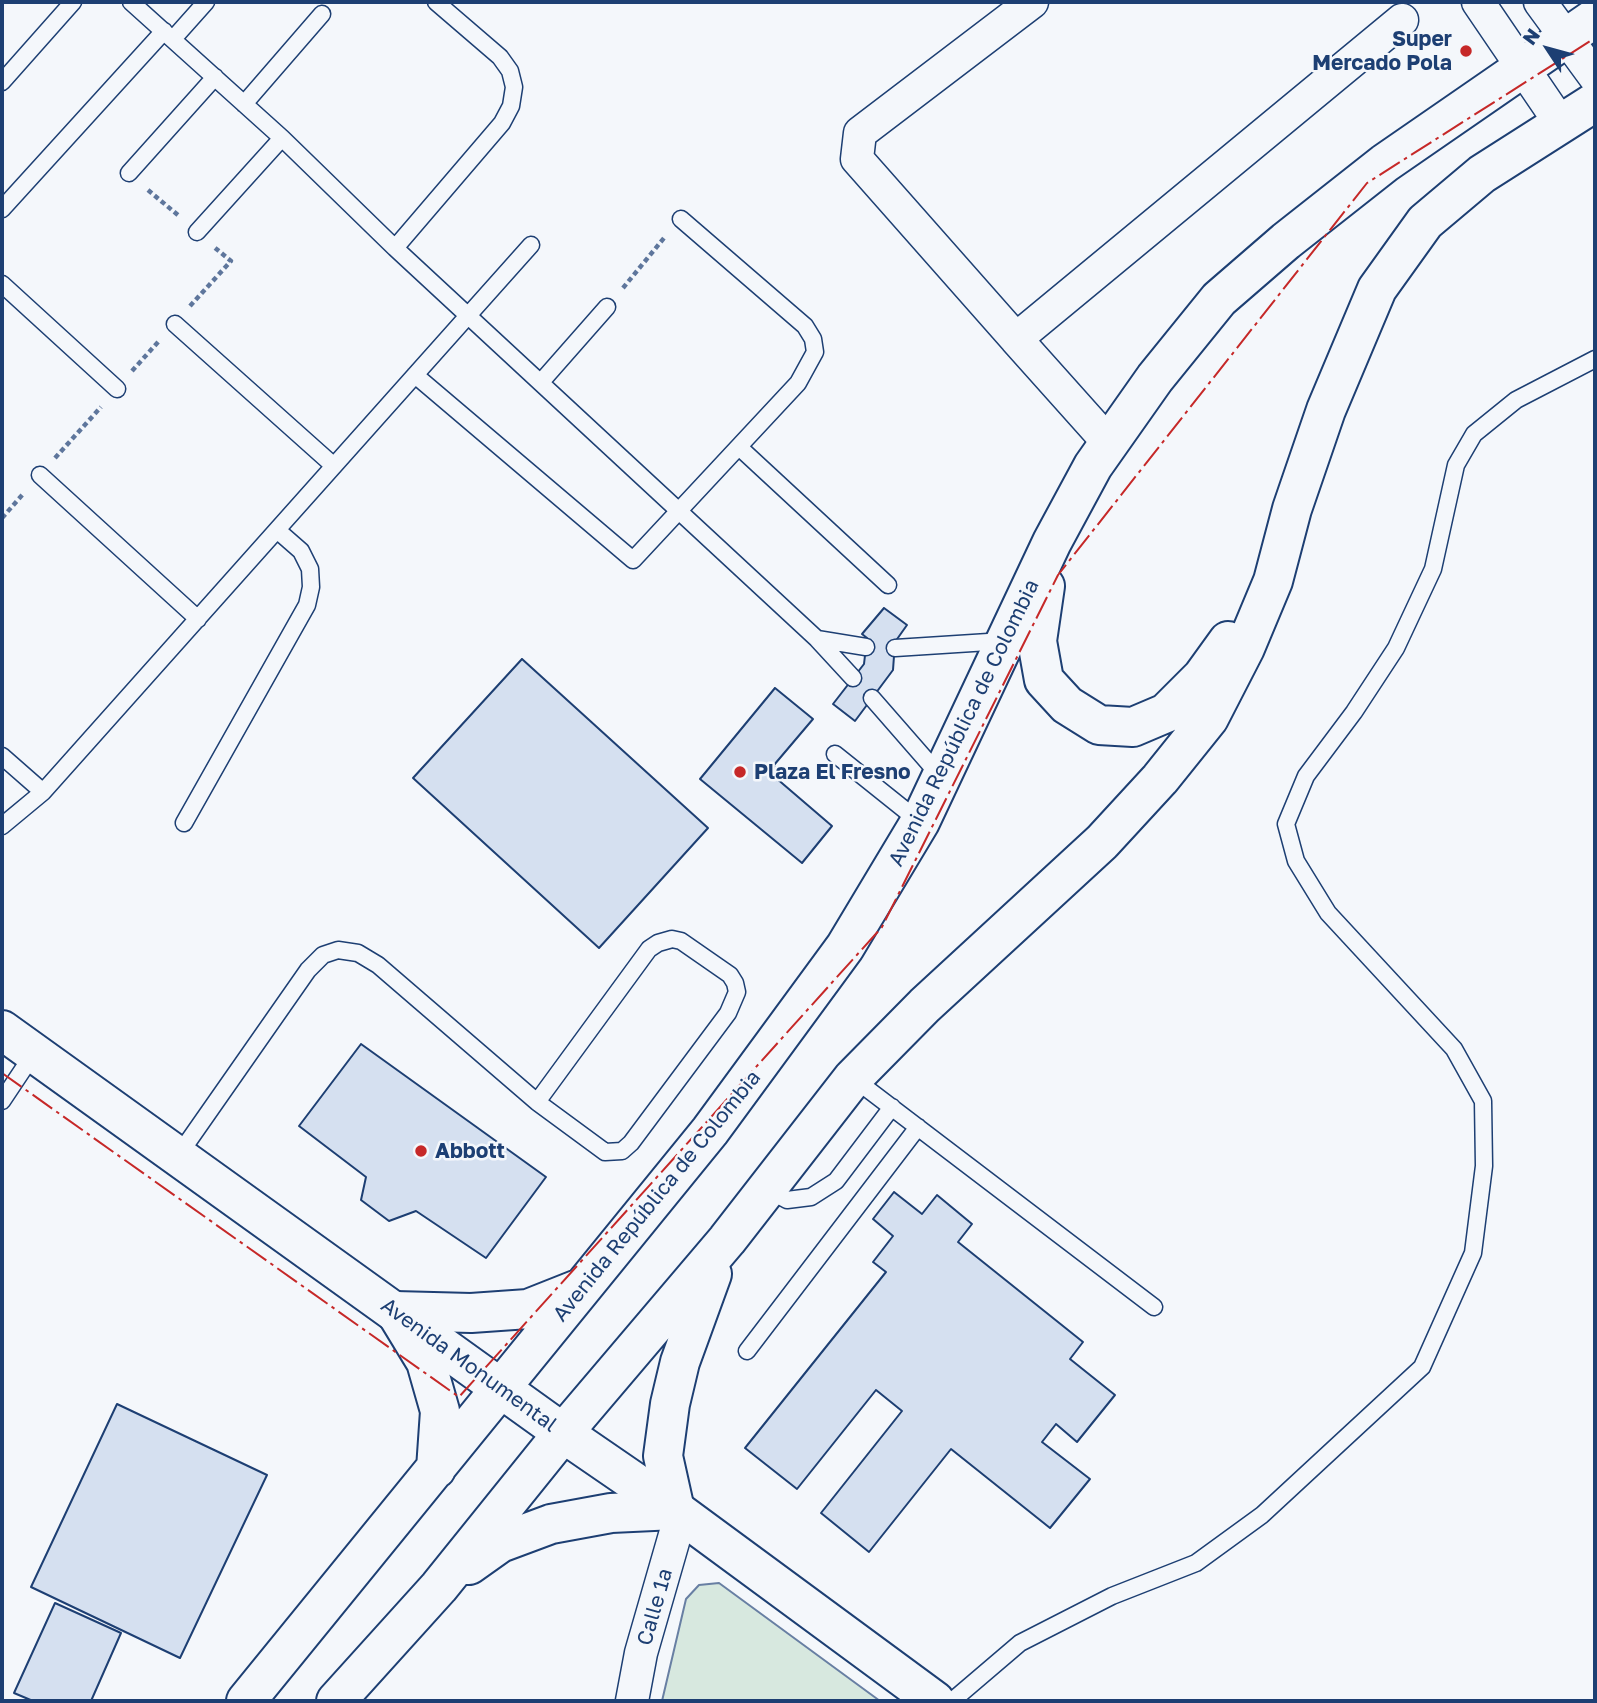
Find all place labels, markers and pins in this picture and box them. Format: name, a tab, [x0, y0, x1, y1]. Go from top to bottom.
place label: Super Mercado Pola	[1312, 26, 1452, 76]
marker: Super Mercado Pola	[1458, 43, 1474, 59]
place label: Plaza El Fresno	[754, 759, 911, 785]
marker: Plaza El Fresno	[732, 764, 748, 780]
place label: Abbott	[435, 1138, 505, 1164]
marker: Abbott	[413, 1143, 429, 1159]

